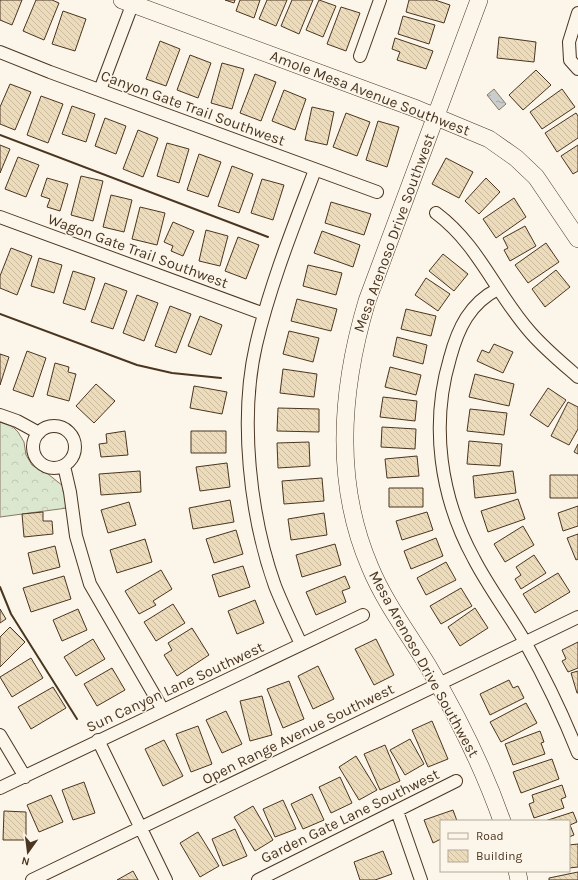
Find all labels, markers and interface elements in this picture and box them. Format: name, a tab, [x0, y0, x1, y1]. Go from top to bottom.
street label: Amole Mesa Avenue Southwest	[268, 47, 473, 140]
street label: Canyon Gate Trail Southwest	[98, 66, 288, 150]
street label: Mesa Arenoso Drive Southwest	[350, 131, 439, 335]
street label: Wagon Gate Trail Southwest	[45, 210, 231, 292]
street label: Mesa Arenoso Drive Southwest	[365, 568, 483, 761]
street label: Sun Canyon Lane Southwest	[83, 638, 267, 736]
street label: Open Range Avenue Southwest	[199, 679, 397, 788]
street label: Garden Gate Lane Southwest	[258, 765, 442, 867]
legend	[440, 820, 570, 872]
text: Road	[476, 829, 504, 843]
north arrow	[8, 832, 48, 872]
text: Building	[476, 849, 523, 863]
text: N	[20, 854, 31, 868]

